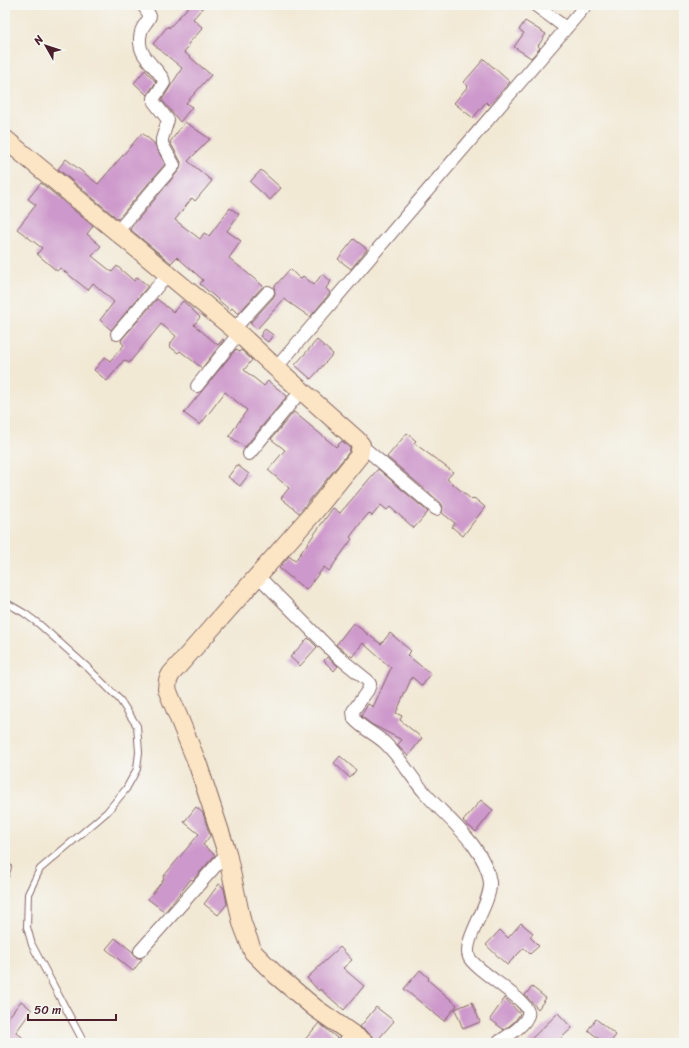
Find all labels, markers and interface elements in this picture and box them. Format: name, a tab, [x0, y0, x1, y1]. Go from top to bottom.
north arrow	[26, 26, 66, 66]
text: N	[28, 31, 49, 50]
scale bar	[28, 996, 116, 1022]
text: 50 m	[34, 999, 61, 1021]

